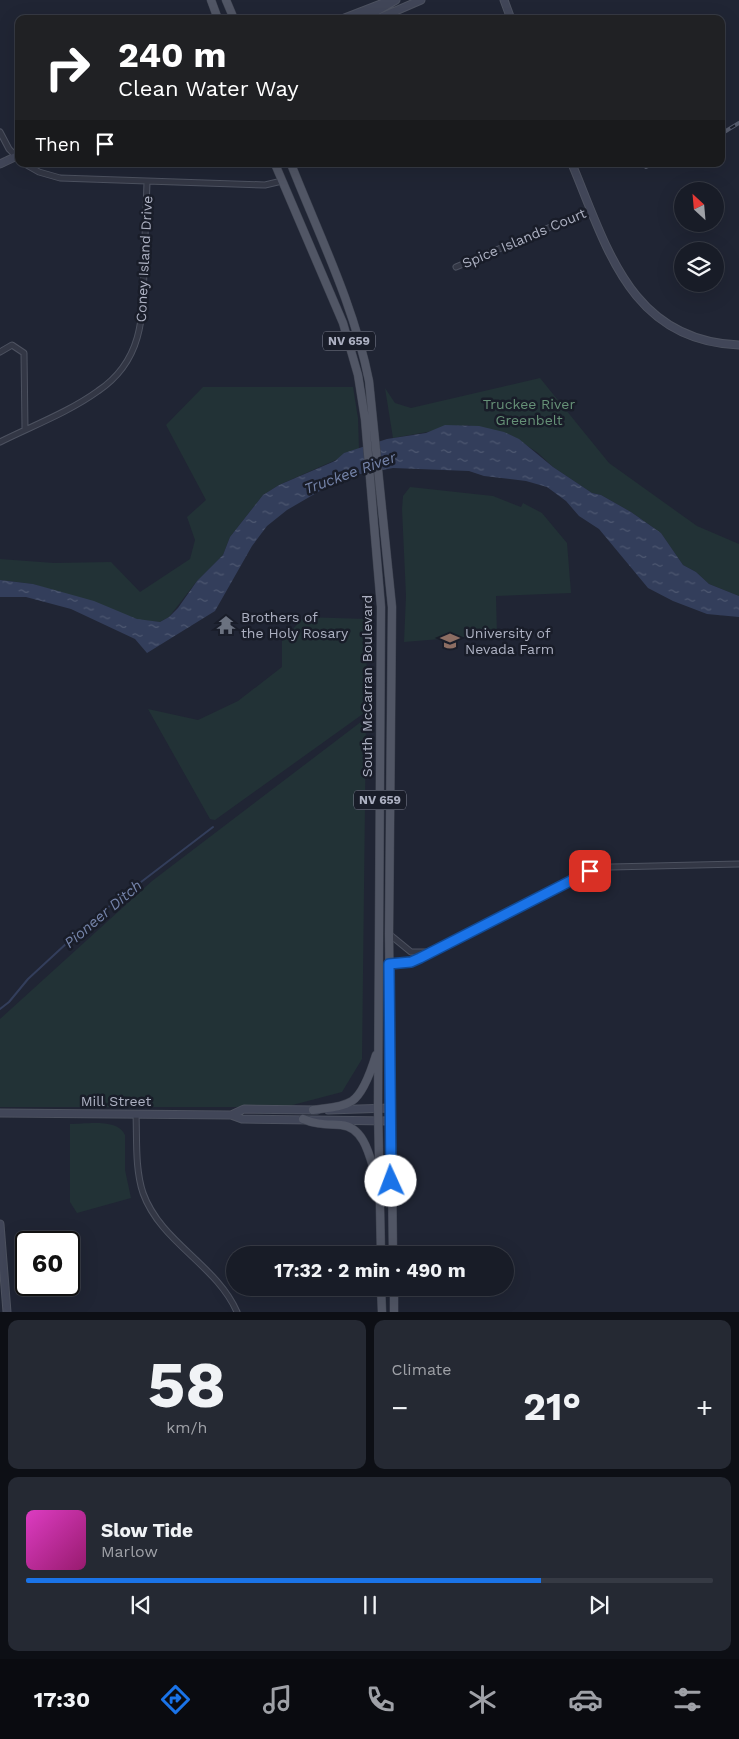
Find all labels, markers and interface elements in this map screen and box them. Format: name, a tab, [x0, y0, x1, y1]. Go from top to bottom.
text: 240 m	[118, 34, 227, 76]
icon: right	[35, 35, 100, 100]
text: Clean Water Way	[118, 76, 299, 101]
icon: arrive	[91, 130, 119, 158]
text: Then	[35, 133, 81, 156]
north arrow	[674, 182, 724, 232]
map controls	[674, 182, 724, 292]
street label: Coney Island Drive	[133, 195, 155, 323]
street label: Spice Islands Court	[460, 205, 589, 271]
button: layers	[674, 242, 724, 292]
road number: NV 659	[323, 332, 375, 351]
park label: Truckee River Greenbelt	[483, 396, 575, 428]
water label: Truckee River	[302, 448, 399, 498]
street label: South McCarran Boulevard	[359, 595, 375, 777]
place label: Brothers of the Holy Rosary	[241, 609, 349, 641]
temple icon: Brothers of the Holy Rosary	[215, 614, 237, 636]
place label: University of Nevada Farm	[465, 625, 554, 657]
school or university icon: University of Nevada Farm	[439, 630, 461, 652]
road number: NV 659	[354, 790, 406, 810]
pin	[569, 850, 611, 892]
icon: arrive	[576, 857, 604, 885]
water label: Pioneer Ditch	[60, 876, 146, 952]
street label: Mill Street	[81, 1093, 151, 1109]
position arrow	[364, 1154, 416, 1206]
speed limit sign: 60	[15, 1231, 80, 1296]
text: 17:32 · 2 min · 490 m	[274, 1259, 466, 1282]
text: 58	[147, 1347, 226, 1423]
text: Climate	[392, 1360, 452, 1379]
text: 21°	[523, 1385, 581, 1429]
text: −	[392, 1391, 408, 1424]
text: +	[696, 1391, 713, 1424]
text: km/h	[166, 1418, 207, 1437]
text: Slow Tide	[101, 1519, 193, 1542]
text: Marlow	[101, 1542, 158, 1561]
icon: previous	[127, 1591, 155, 1619]
icon: pause	[356, 1591, 384, 1619]
icon: next	[585, 1591, 613, 1619]
icon: directions	[158, 1682, 193, 1717]
icon: music	[260, 1682, 295, 1717]
icon: phone	[363, 1682, 398, 1717]
icon: climate	[465, 1682, 500, 1717]
icon: car	[568, 1682, 603, 1717]
icon: filters	[670, 1682, 705, 1717]
text: 17:30	[34, 1687, 90, 1712]

